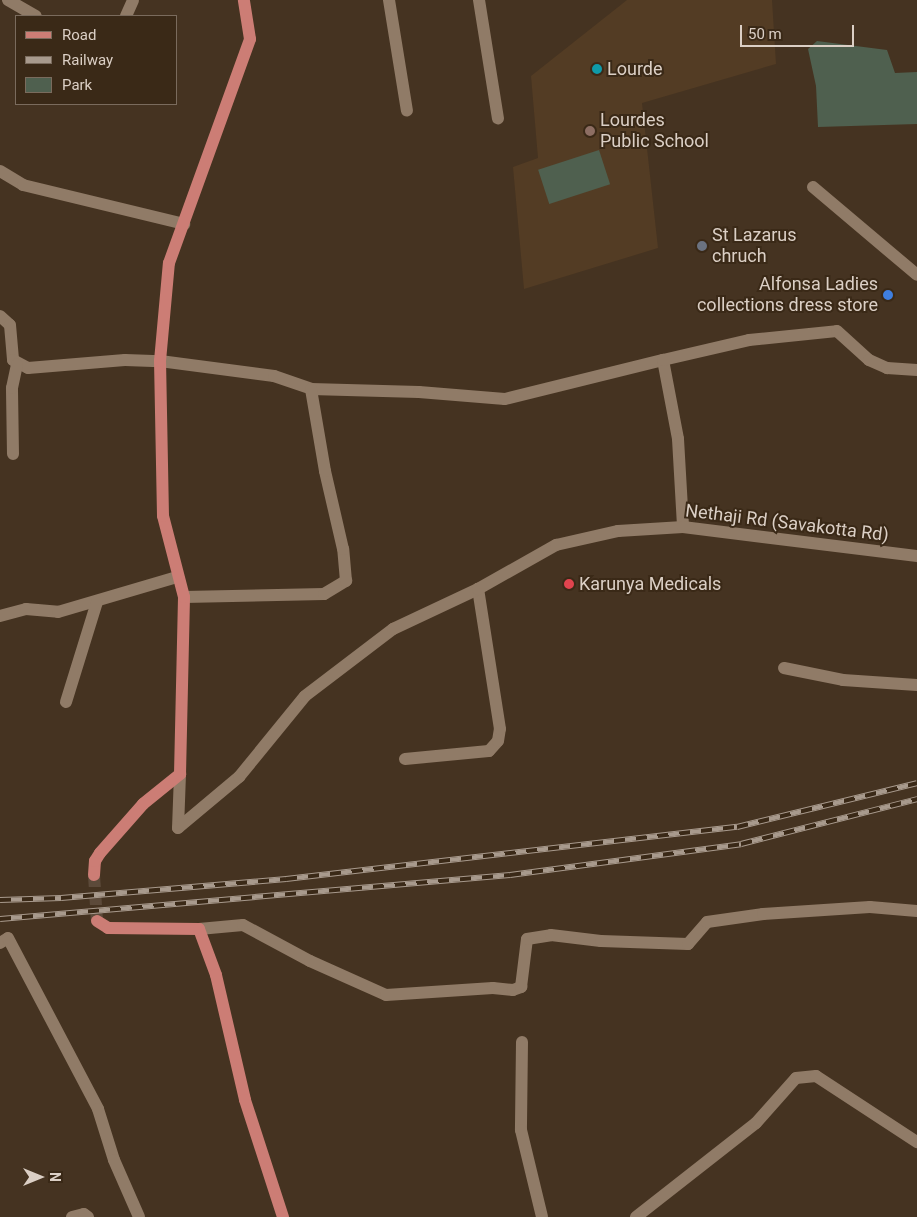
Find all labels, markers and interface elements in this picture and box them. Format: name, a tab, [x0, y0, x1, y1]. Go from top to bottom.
legend	[15, 15, 178, 105]
scale bar	[742, 15, 856, 47]
text: 50 m	[748, 25, 782, 43]
text: Road	[62, 26, 96, 44]
text: Railway	[62, 51, 113, 69]
place label: Lourde	[607, 58, 663, 80]
marker: Lourde	[591, 63, 603, 75]
text: Park	[62, 76, 92, 94]
place label: Lourdes Public School	[600, 110, 709, 152]
marker: Lourdes Public School	[584, 125, 596, 137]
place label: St Lazarus chruch	[712, 225, 797, 268]
marker: St Lazarus chruch	[696, 240, 708, 252]
place label: Alfonsa Ladies collections dress store	[697, 274, 878, 316]
marker: Alfonsa Ladies collections dress store	[882, 289, 894, 301]
street label: Nethaji Rd (Savakotta Rd)	[684, 500, 890, 546]
place label: Karunya Medicals	[579, 573, 721, 595]
marker: Karunya Medicals	[563, 578, 575, 590]
north arrow	[15, 1152, 65, 1202]
text: N	[47, 1172, 63, 1182]

